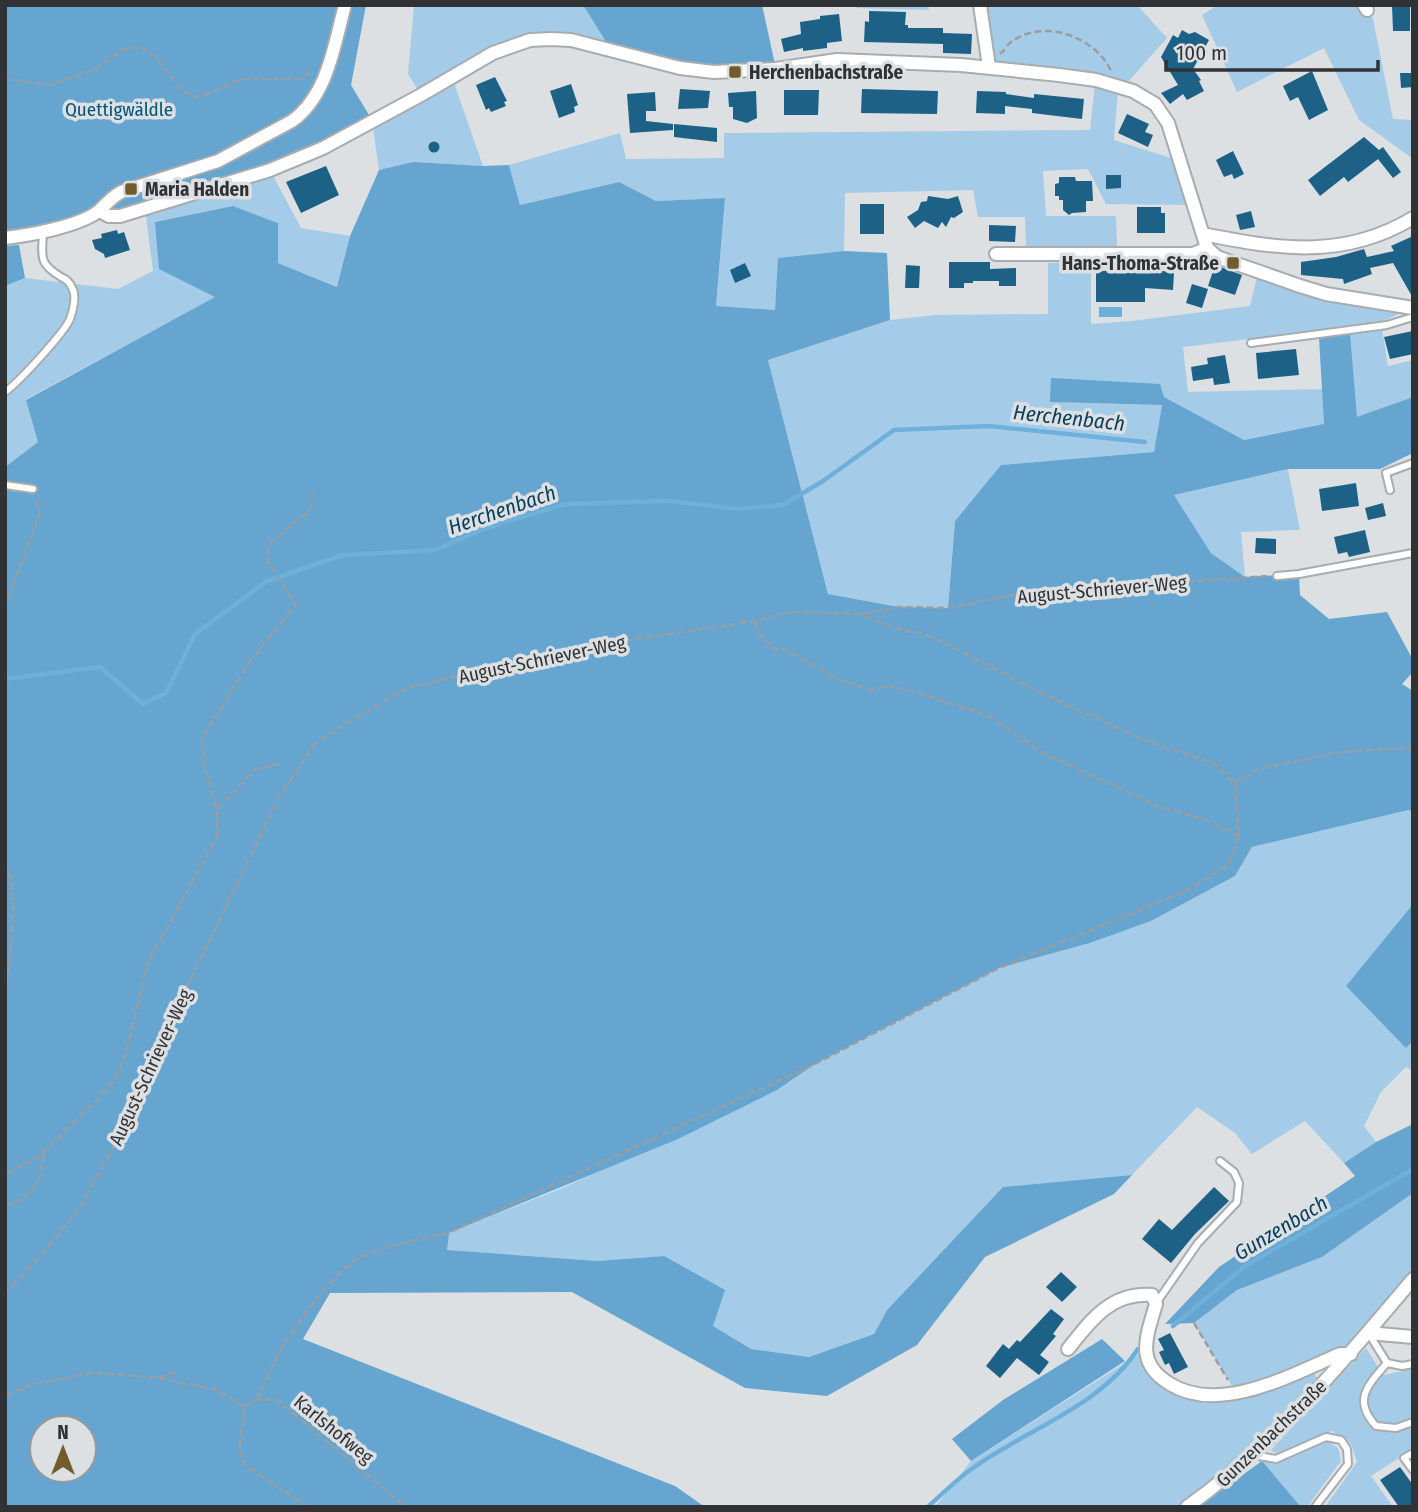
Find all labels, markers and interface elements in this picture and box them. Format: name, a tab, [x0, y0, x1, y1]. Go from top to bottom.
scale bar	[1166, 28, 1378, 72]
text: 100 m	[1176, 40, 1227, 66]
place label: Herchenbachstraße	[749, 61, 904, 84]
marker: Herchenbachstraße	[727, 64, 743, 80]
park label: Quettigwäldle	[65, 98, 173, 121]
place label: Maria Halden	[145, 178, 249, 201]
marker: Maria Halden	[123, 181, 139, 197]
place label: Hans-Thoma-Straße	[1062, 252, 1219, 275]
marker: Hans-Thoma-Straße	[1225, 255, 1241, 271]
water label: Herchenbach	[1012, 399, 1126, 437]
water label: Herchenbach	[445, 479, 559, 541]
street label: August-Schriever-Weg	[1016, 571, 1188, 608]
street label: August-Schriever-Weg	[457, 631, 628, 688]
street label: August-Schriever-Weg	[104, 985, 197, 1149]
water label: Gunzenbach	[1229, 1190, 1333, 1266]
street label: Gunzenbachstraße	[1211, 1375, 1331, 1492]
street label: Karlshofweg	[289, 1390, 378, 1468]
north arrow	[28, 1414, 98, 1484]
text: N	[57, 1421, 69, 1444]

